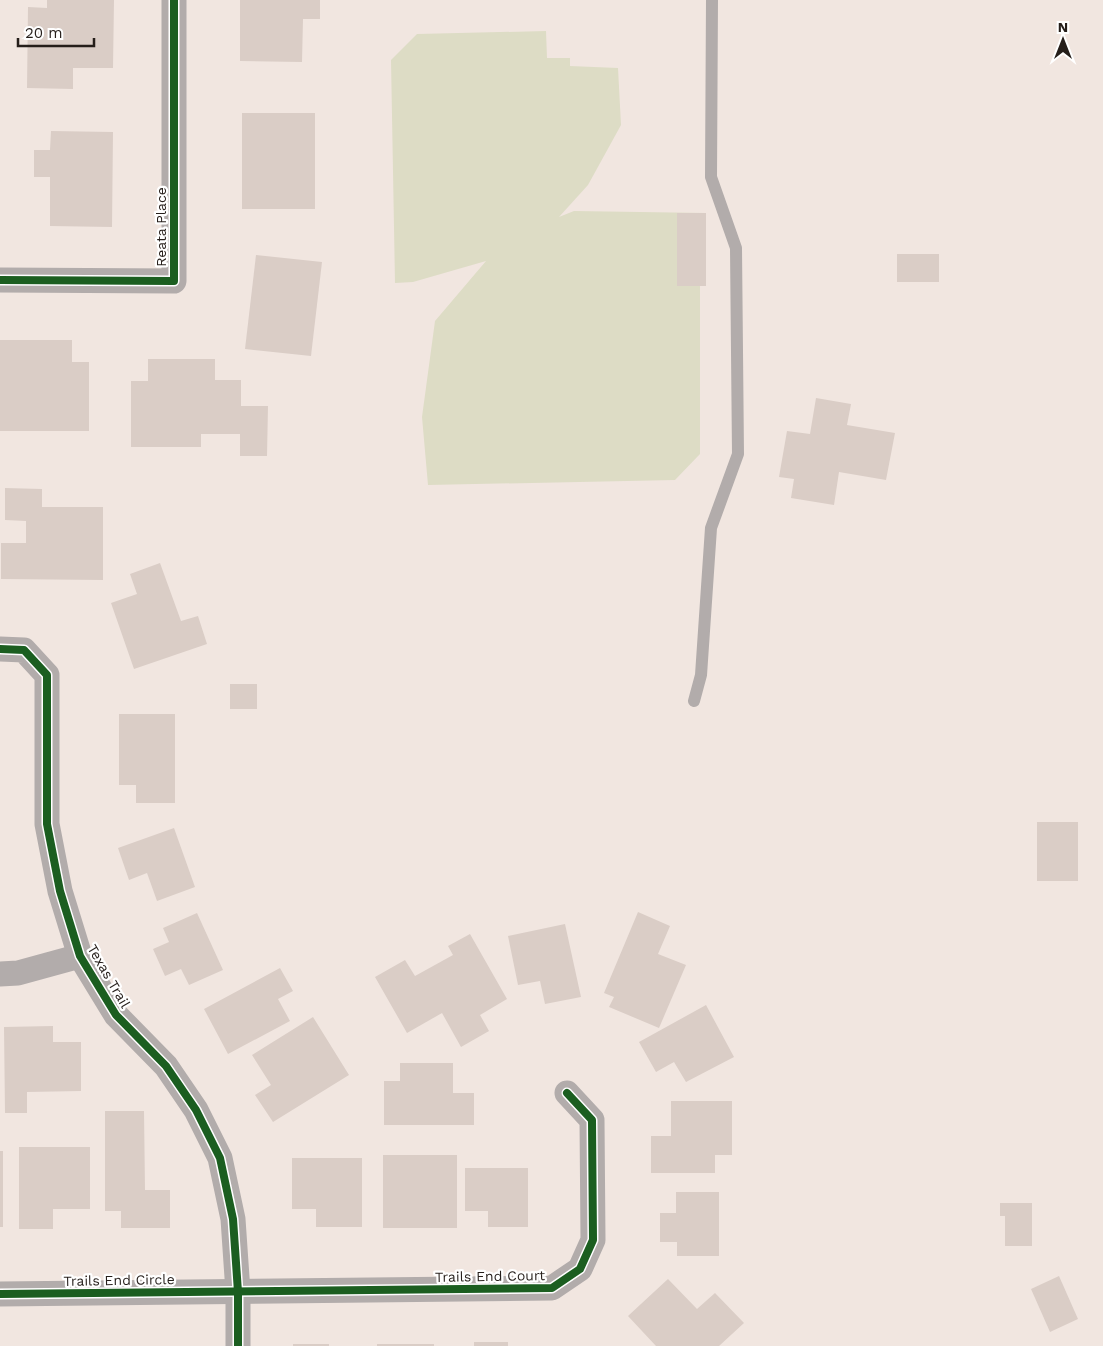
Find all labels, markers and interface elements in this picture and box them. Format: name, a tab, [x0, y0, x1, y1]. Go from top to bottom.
scale bar	[18, 15, 94, 47]
north arrow	[1038, 15, 1088, 65]
text: N	[1058, 19, 1068, 35]
text: 20 m	[25, 24, 63, 42]
street label: Reata Place	[153, 187, 169, 267]
street label: Texas Trail	[84, 941, 134, 1011]
street label: Trails End Court	[435, 1267, 545, 1285]
street label: Trails End Circle	[63, 1271, 175, 1289]

